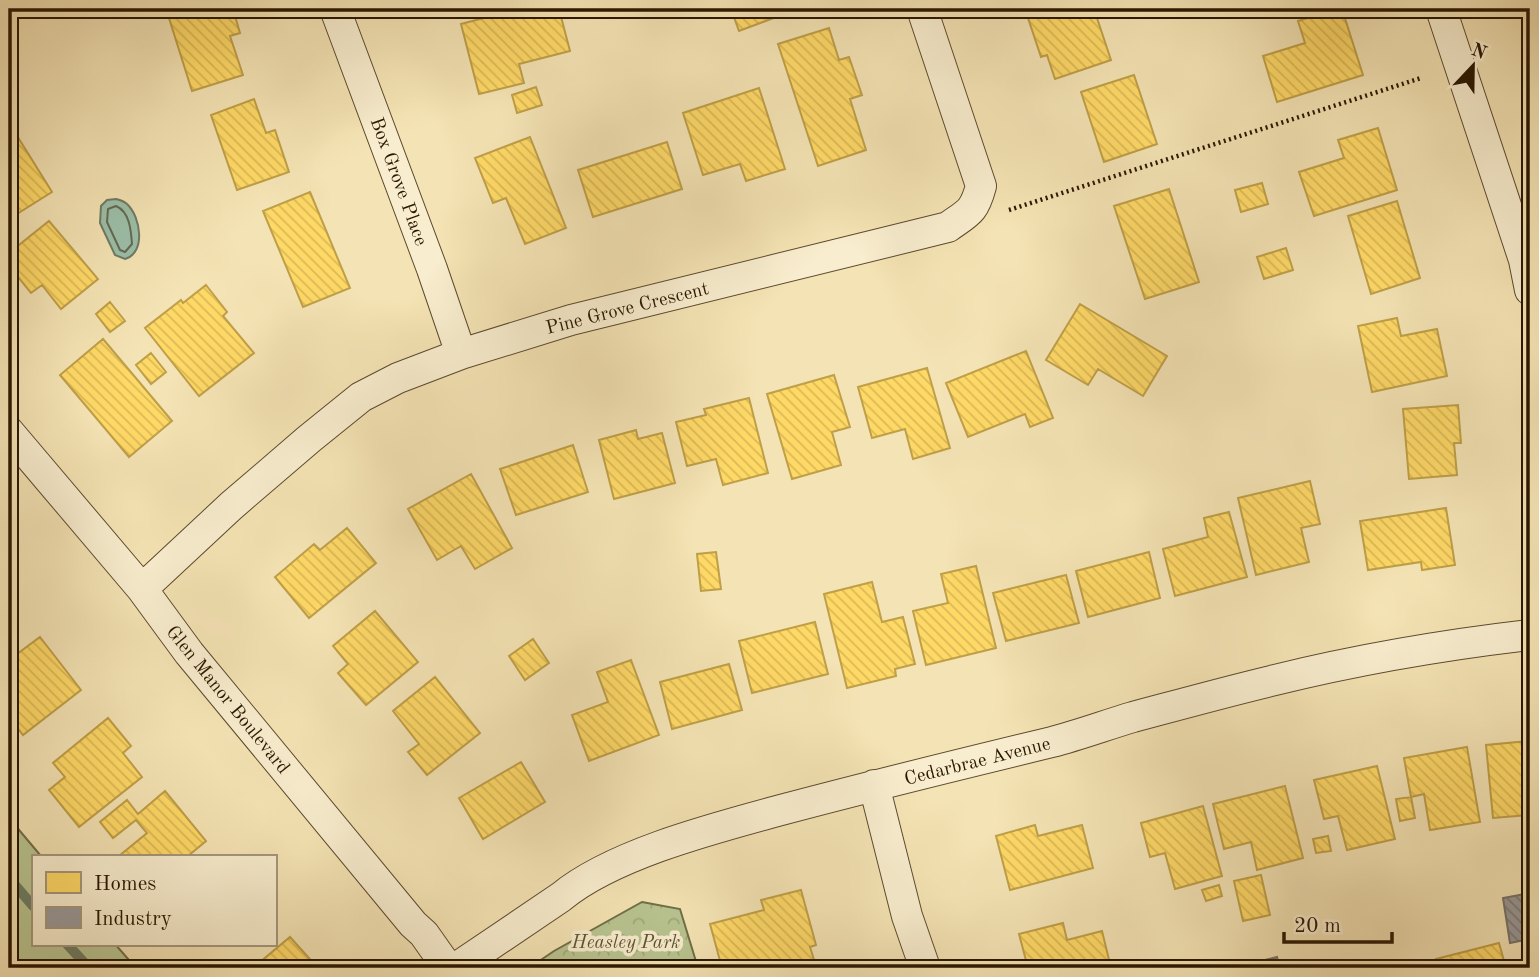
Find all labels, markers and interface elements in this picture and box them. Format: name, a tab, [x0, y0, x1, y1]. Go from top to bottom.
north arrow	[1438, 32, 1508, 102]
text: N	[1468, 41, 1489, 64]
street label: Box Grove Place	[366, 115, 430, 249]
street label: Pine Grove Crescent	[544, 280, 711, 339]
street label: Glen Manor Boulevard	[162, 623, 292, 778]
street label: Cedarbrae Avenue	[903, 735, 1053, 790]
legend	[32, 855, 276, 946]
text: Homes	[94, 874, 156, 895]
scale bar	[1284, 900, 1392, 944]
text: Industry	[94, 909, 172, 930]
text: 20 m	[1294, 916, 1341, 937]
park label: Heasley Park	[571, 934, 680, 953]

